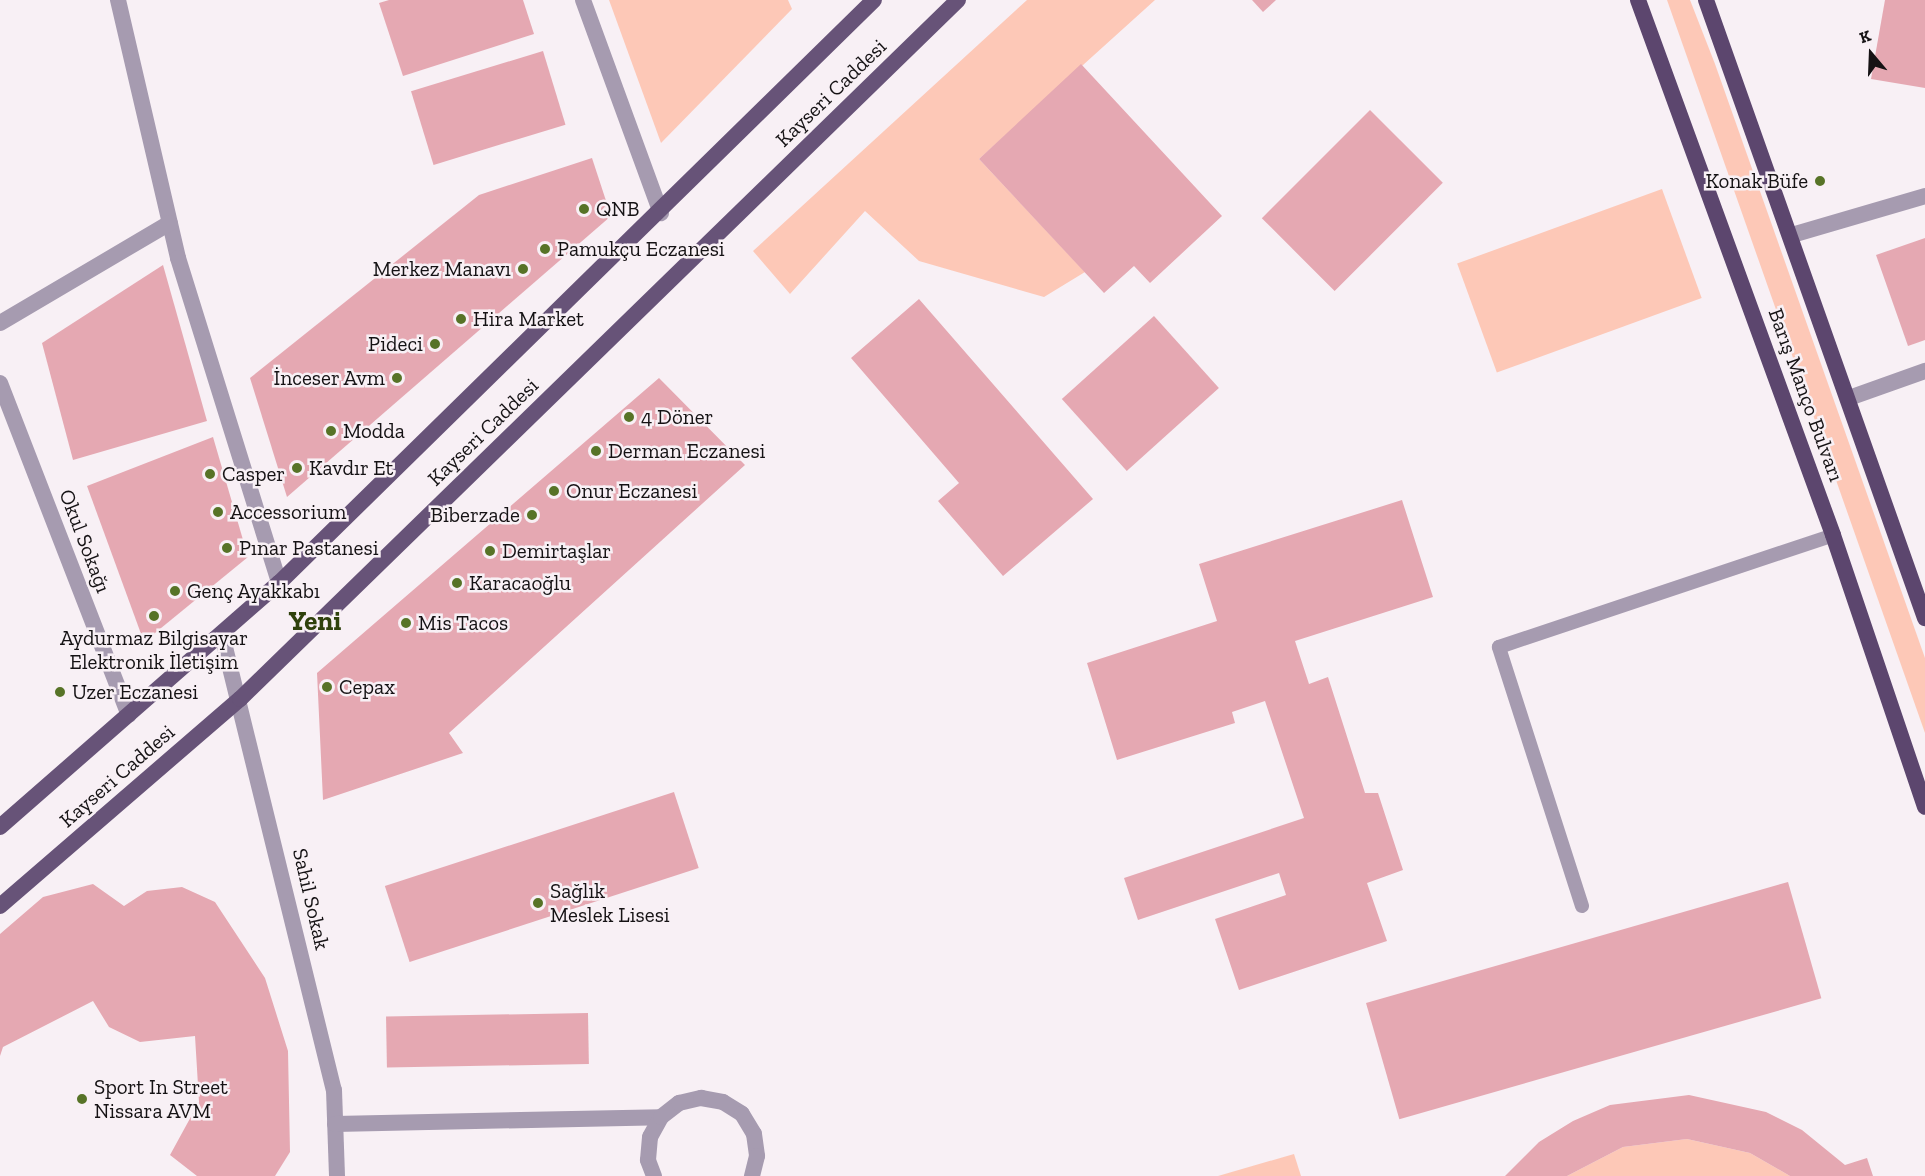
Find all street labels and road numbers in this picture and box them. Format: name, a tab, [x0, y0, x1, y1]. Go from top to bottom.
street label: Kayseri Caddesi	[770, 34, 892, 152]
street label: Barış Manço Bulvarı	[1763, 305, 1849, 485]
street label: Kayseri Caddesi	[422, 373, 544, 491]
street label: Okul Sokağı	[54, 486, 116, 596]
street label: Kayseri Caddesi	[54, 719, 180, 833]
street label: Sahil Sokak	[287, 846, 335, 952]

